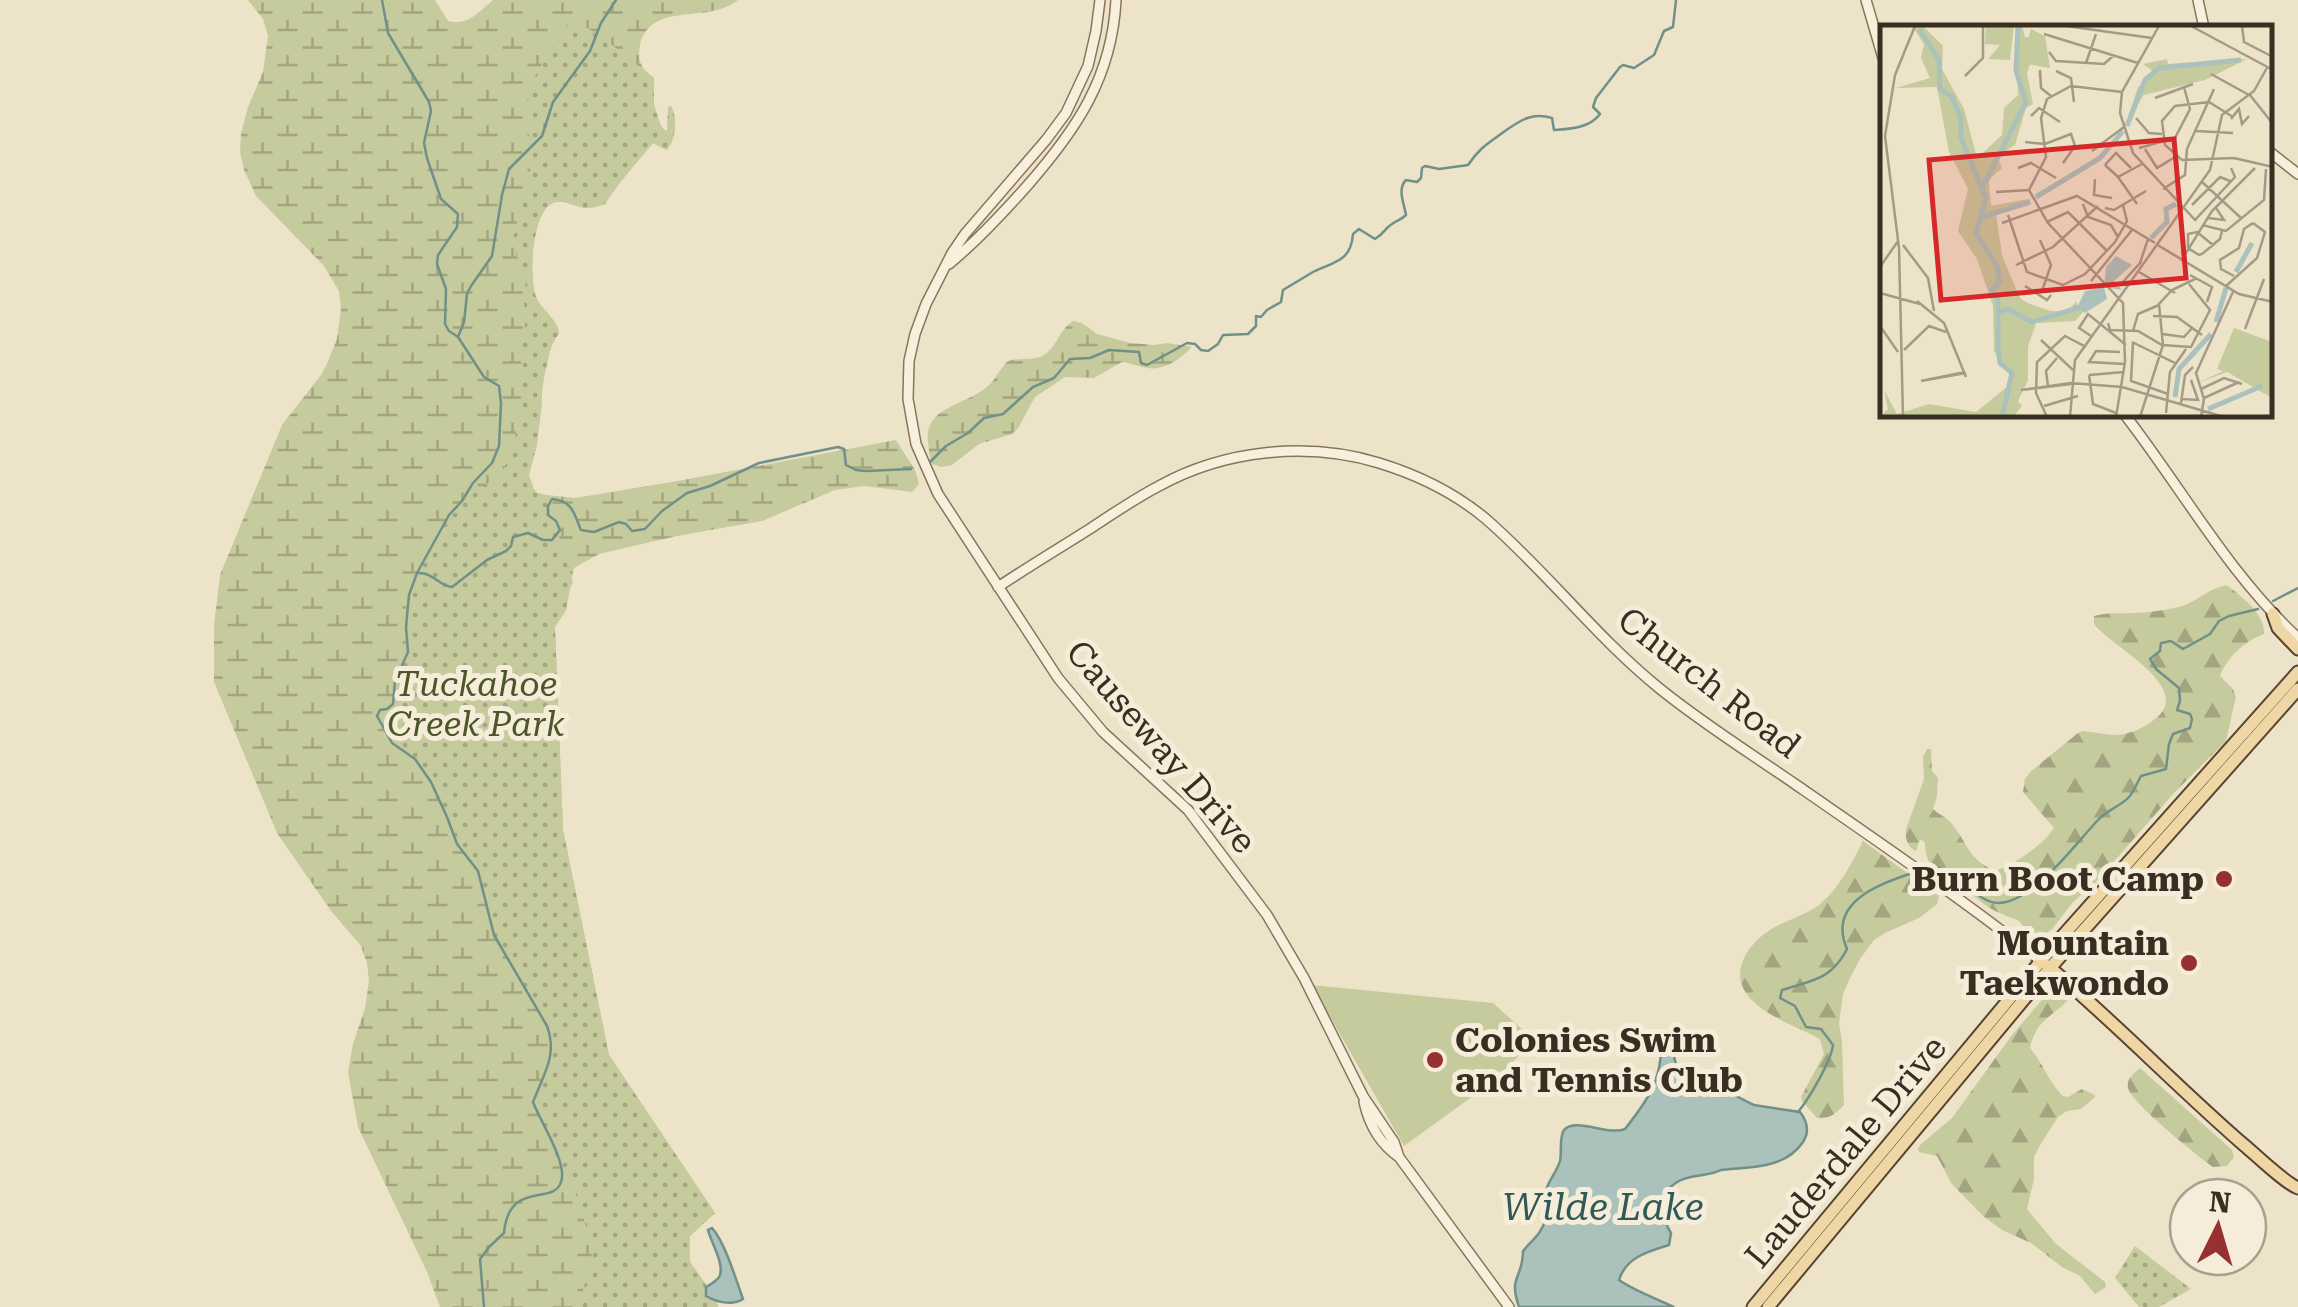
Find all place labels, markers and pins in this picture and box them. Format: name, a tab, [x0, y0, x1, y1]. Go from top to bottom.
place label: Burn Boot Camp	[1911, 859, 2204, 900]
marker: Burn Boot Camp	[2213, 868, 2235, 890]
place label: Mountain Taekwondo	[1959, 923, 2169, 1004]
marker: Mountain Taekwondo	[2178, 952, 2200, 974]
place label: Colonies Swim and Tennis Club	[1455, 1020, 1743, 1101]
marker: Colonies Swim and Tennis Club	[1424, 1049, 1446, 1071]

